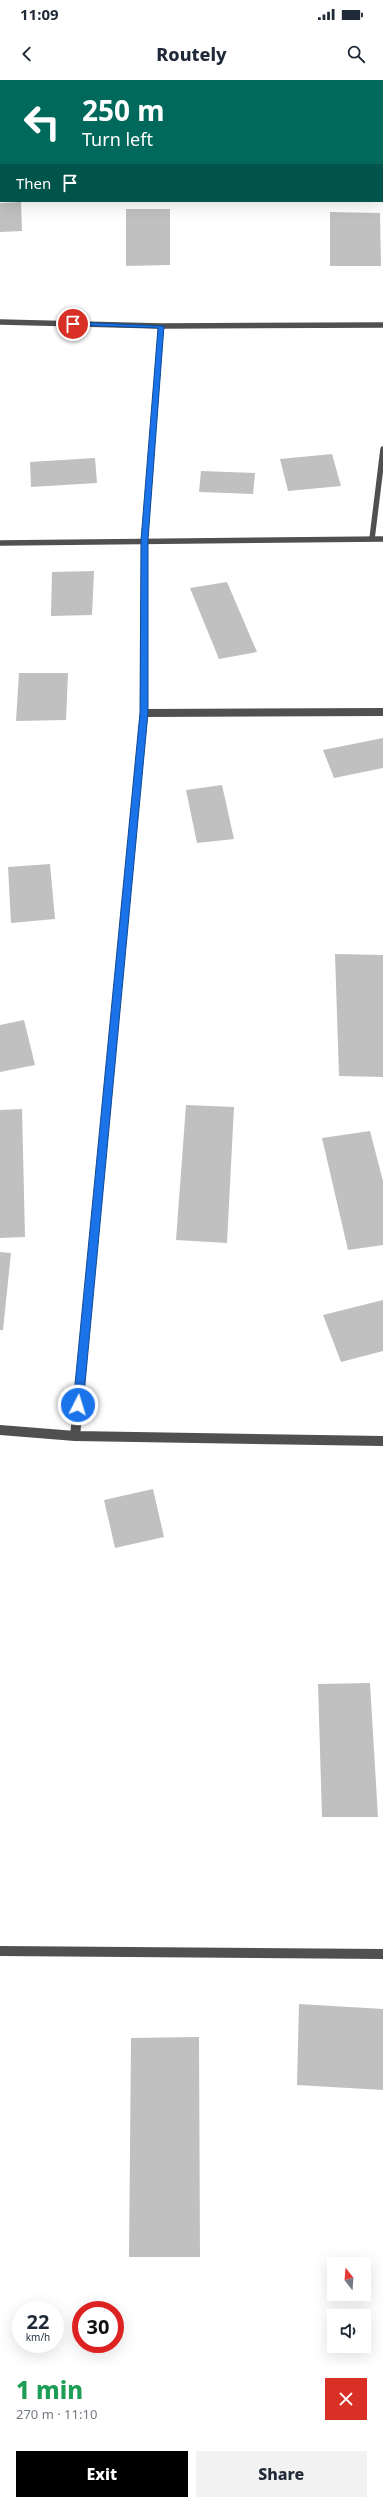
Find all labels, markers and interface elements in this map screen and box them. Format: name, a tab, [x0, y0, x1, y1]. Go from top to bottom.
text: 11:09	[20, 4, 59, 24]
text: Routely	[156, 42, 227, 66]
icon: back	[16, 43, 38, 65]
icon: search	[345, 43, 367, 65]
text: 250 m	[82, 91, 165, 129]
icon: left	[16, 96, 68, 148]
text: Turn left	[82, 127, 153, 151]
icon: arrive	[59, 172, 81, 194]
text: Then	[16, 173, 51, 193]
pin	[56, 307, 90, 341]
icon: arrive	[62, 313, 84, 335]
position arrow	[57, 1384, 99, 1426]
north arrow	[327, 2257, 371, 2301]
map controls	[327, 2257, 371, 2353]
speed limit sign: 30	[72, 2301, 124, 2353]
text: 22	[27, 2308, 49, 2335]
button: sound	[327, 2309, 371, 2353]
text: km/h	[26, 2330, 50, 2344]
text: 1 min	[16, 2373, 83, 2406]
button: close	[325, 2378, 367, 2420]
text: 270 m · 11:10	[16, 2405, 97, 2423]
button: Exit	[16, 2451, 188, 2497]
button: Share	[196, 2451, 367, 2497]

